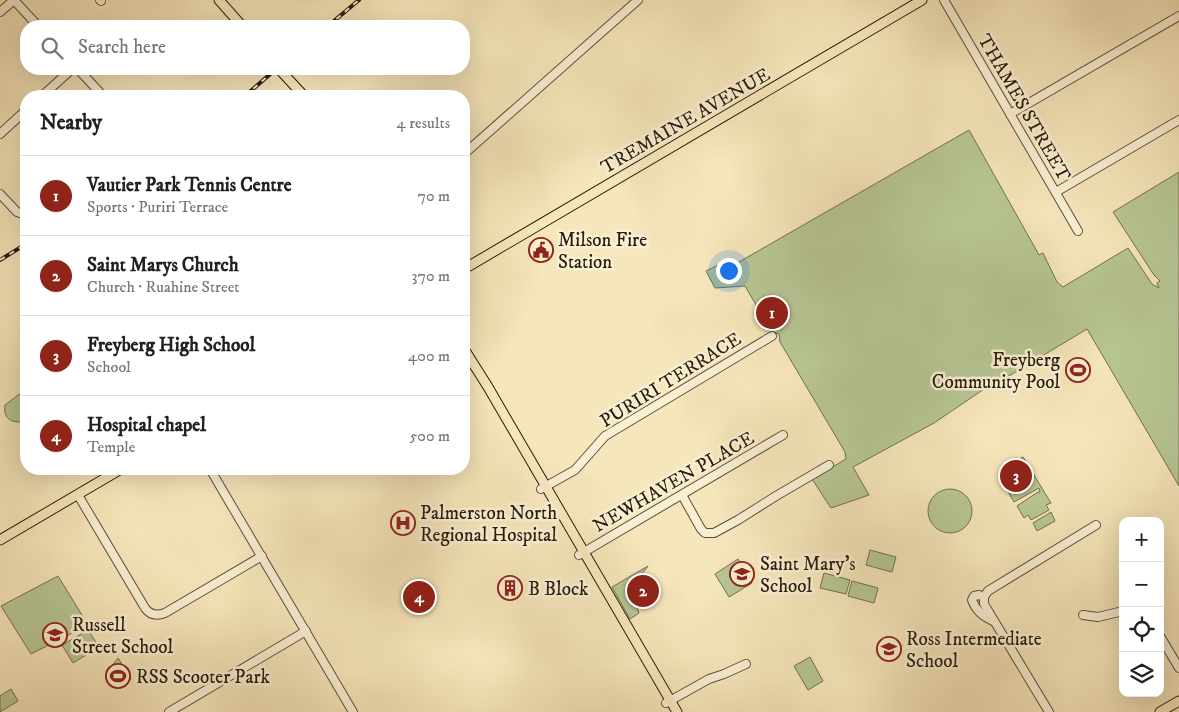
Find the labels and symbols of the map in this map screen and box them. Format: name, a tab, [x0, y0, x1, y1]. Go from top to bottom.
street label: THAMES STREET	[972, 30, 1075, 186]
street label: TREMAINE AVENUE	[597, 63, 775, 179]
place label: Milson Fire Station	[558, 229, 647, 274]
public building icon: Milson Fire Station	[528, 237, 554, 263]
your location	[716, 258, 742, 284]
pin: 1	[756, 294, 788, 332]
street label: PURIRI TERRACE	[596, 328, 746, 433]
place label: Freyberg Community Pool	[932, 349, 1061, 394]
sports icon: Freyberg Community Pool	[1065, 357, 1091, 383]
street label: NEWHAVEN PLACE	[589, 427, 758, 538]
pin: 3	[1000, 457, 1032, 495]
place label: Palmerston North Regional Hospital	[420, 502, 557, 547]
hospital icon: Palmerston North Regional Hospital	[390, 510, 416, 536]
place label: Saint Mary's School	[760, 553, 856, 598]
school or university icon: Saint Mary's School	[729, 561, 755, 587]
pin: 2	[627, 572, 659, 610]
building icon: B Block	[497, 575, 523, 601]
pin: 4	[403, 578, 435, 616]
place label: B Block	[528, 578, 589, 601]
place label: Russell Street School	[72, 614, 173, 659]
school or university icon: Russell Street School	[42, 622, 68, 648]
place label: Ross Intermediate School	[906, 628, 1042, 673]
school or university icon: Ross Intermediate School	[876, 636, 902, 662]
sports icon: RSS Scooter Park	[105, 663, 131, 689]
place label: RSS Scooter Park	[136, 666, 270, 689]

